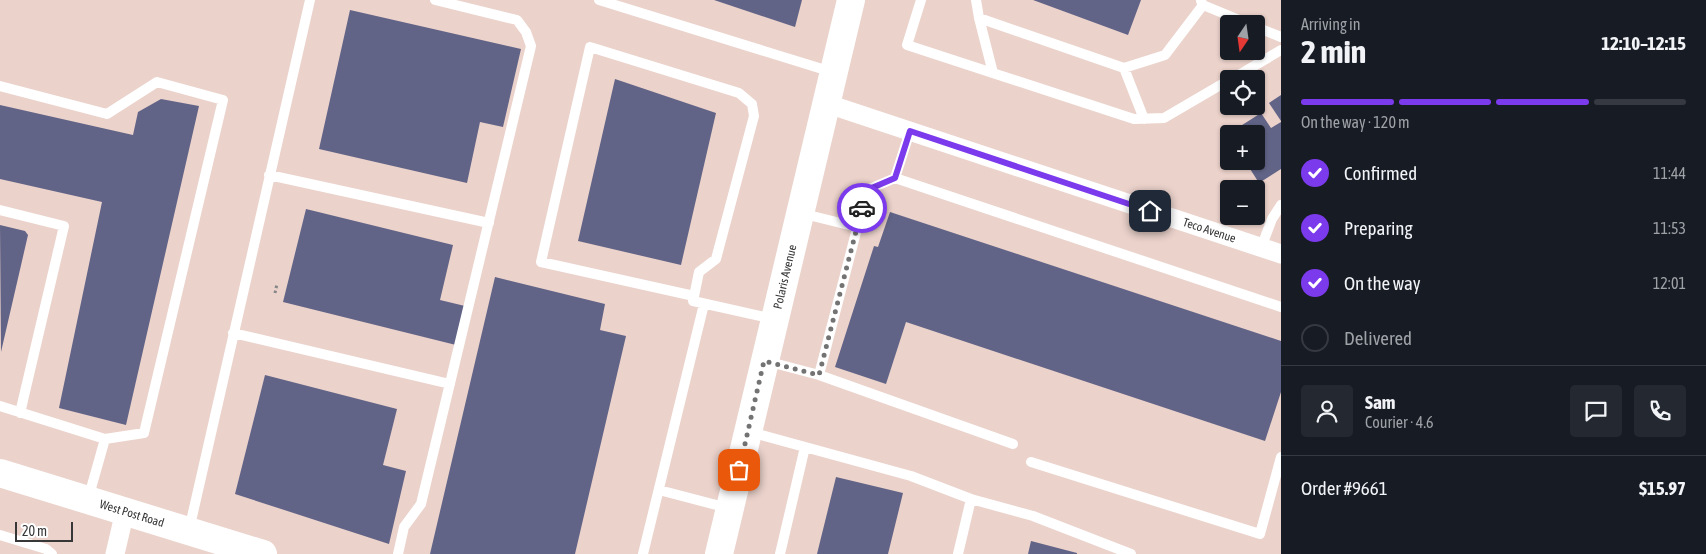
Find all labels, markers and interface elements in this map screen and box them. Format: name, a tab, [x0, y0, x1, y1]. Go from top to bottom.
north arrow	[1220, 15, 1265, 60]
map controls	[1220, 15, 1265, 225]
text: Arriving in	[1301, 15, 1361, 33]
text: 12:10–12:15	[1601, 32, 1686, 54]
text: 2 min	[1301, 33, 1366, 70]
button: locate	[1220, 70, 1265, 115]
text: On the way · 120 m	[1301, 113, 1410, 131]
button: +	[1220, 125, 1265, 170]
icon: check	[1301, 159, 1329, 187]
text: Confirmed	[1344, 162, 1417, 184]
text: 11:44	[1653, 164, 1686, 182]
button: −	[1220, 180, 1265, 225]
courier	[837, 183, 887, 233]
pin	[1129, 190, 1171, 232]
icon: car	[848, 194, 876, 222]
icon: home	[1136, 197, 1164, 225]
icon: check	[1301, 214, 1329, 242]
street label: Teco Avenue	[1181, 215, 1238, 246]
text: Preparing	[1344, 217, 1413, 239]
text: 11:53	[1653, 219, 1686, 237]
street label: Polaris Avenue	[771, 243, 799, 310]
icon: check	[1301, 269, 1329, 297]
text: On the way	[1344, 272, 1421, 294]
text: 12:01	[1653, 274, 1686, 292]
text: Delivered	[1344, 327, 1412, 349]
button: person	[1301, 385, 1353, 437]
button: chat	[1570, 385, 1622, 437]
button: phone	[1634, 385, 1686, 437]
text: Sam	[1365, 391, 1396, 413]
text: Courier · 4.6	[1365, 413, 1434, 431]
pin	[718, 449, 760, 491]
icon: bag	[725, 456, 753, 484]
text: Order #9661	[1301, 477, 1388, 499]
text: $15.97	[1639, 477, 1686, 499]
street label: West Post Road	[98, 497, 166, 530]
scale bar	[15, 519, 72, 542]
text: 20 m	[22, 523, 47, 539]

